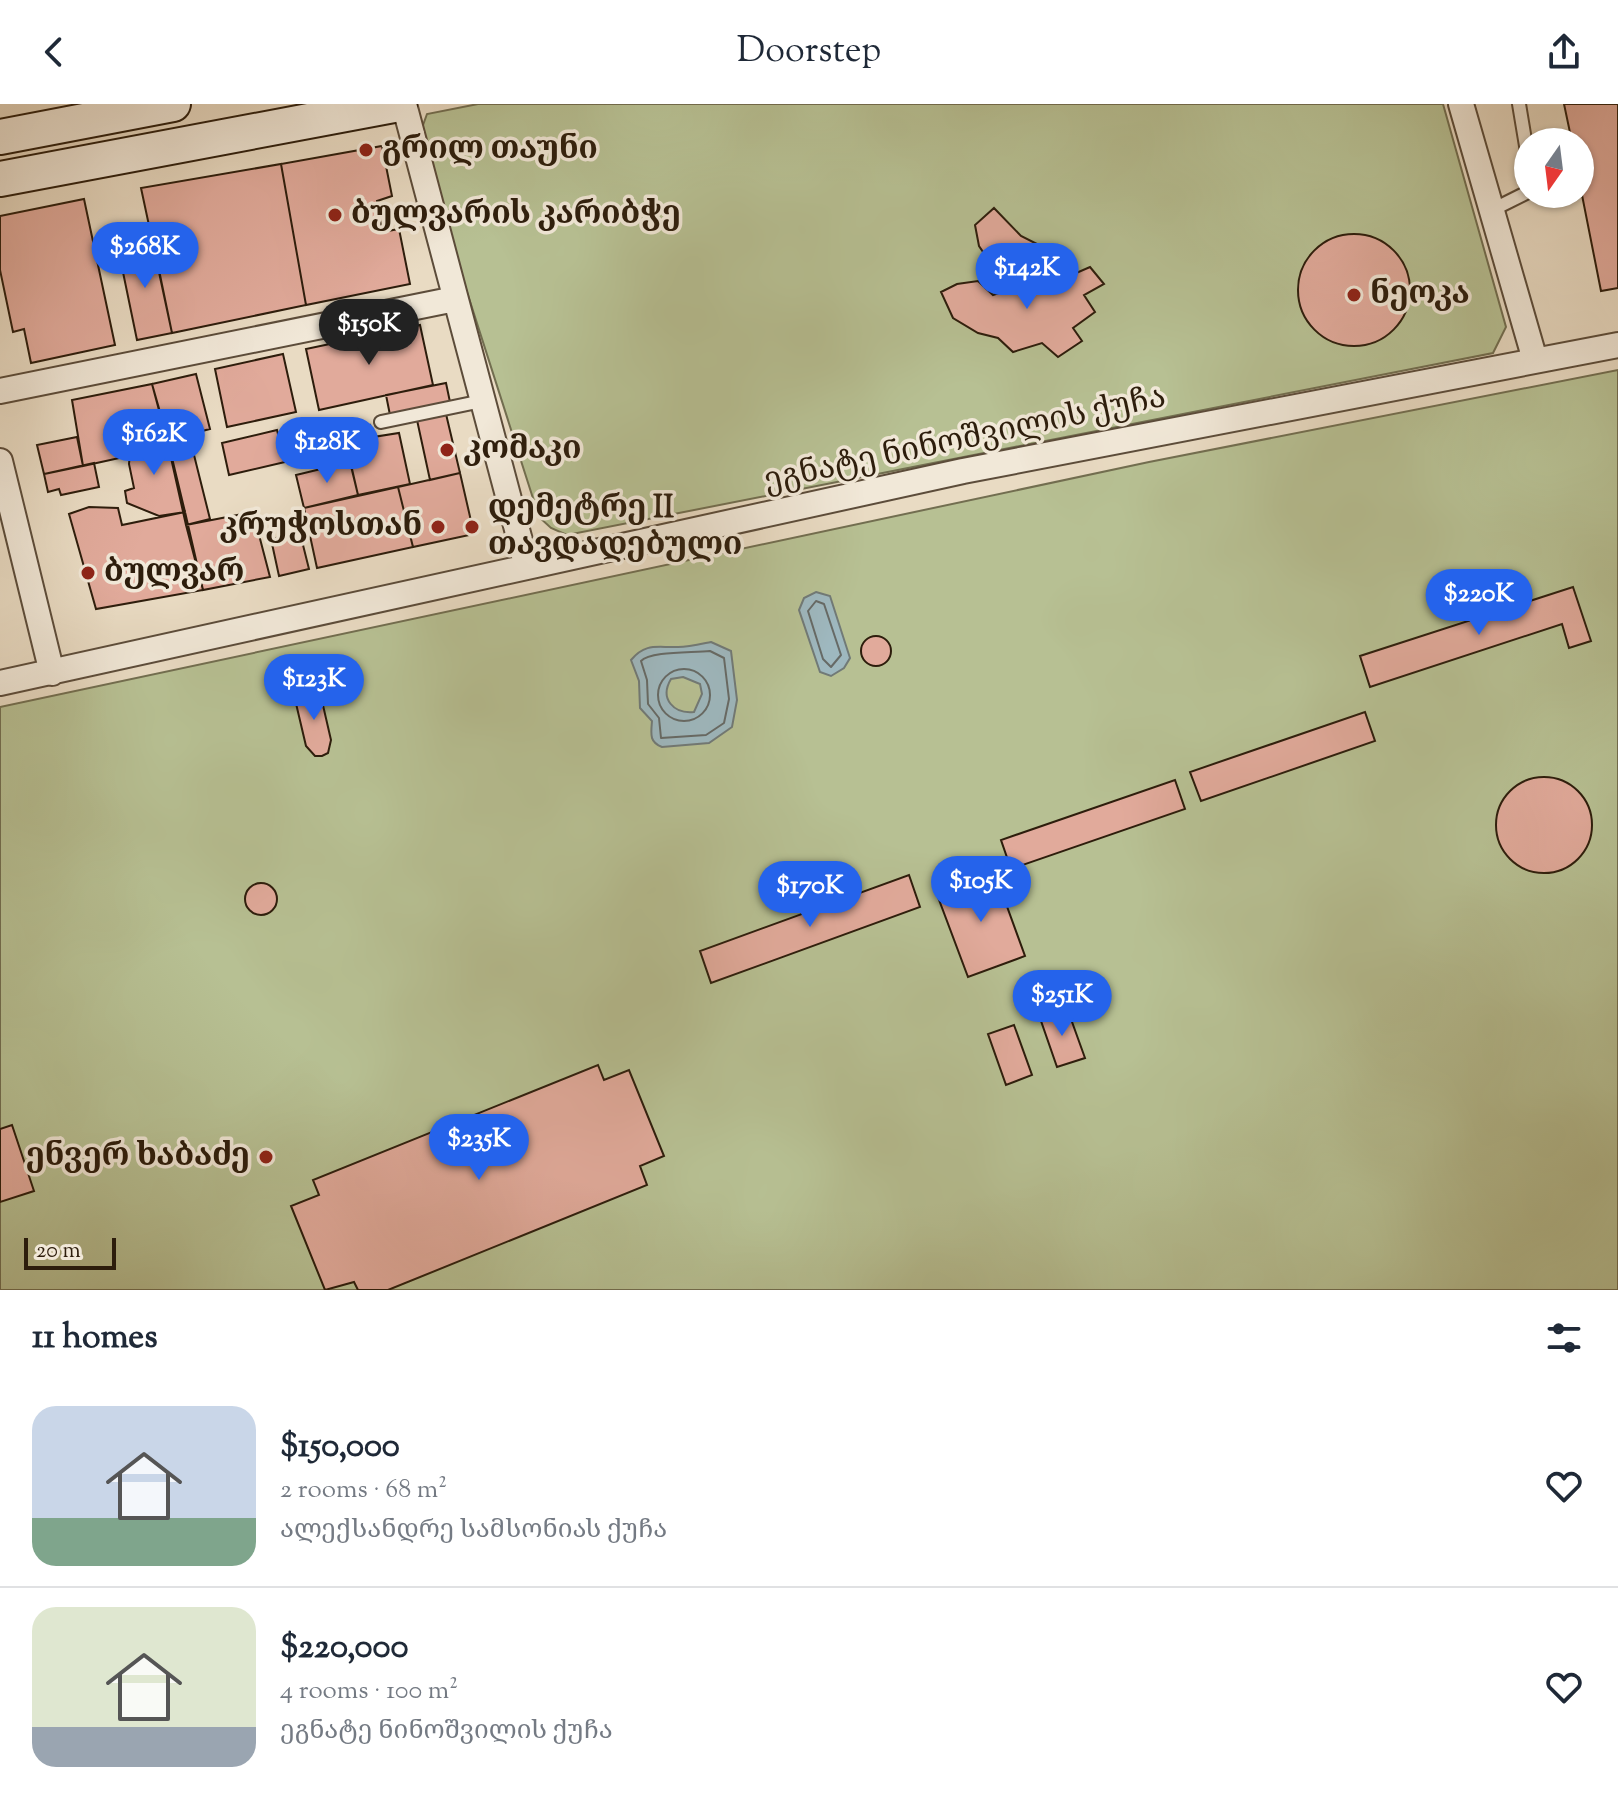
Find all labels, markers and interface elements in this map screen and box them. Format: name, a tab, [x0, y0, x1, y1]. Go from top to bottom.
text: Doorstep	[737, 26, 881, 78]
icon: back	[32, 30, 76, 74]
icon: share	[1542, 30, 1586, 74]
place label: გრილ თაუნი	[382, 127, 598, 173]
north arrow	[1514, 128, 1594, 208]
map controls	[1514, 128, 1594, 208]
marker: გრილ თაუნი	[357, 141, 375, 159]
place label: ბულვარის კარიბჭე	[351, 192, 681, 238]
marker: ბულვარის კარიბჭე	[326, 206, 344, 224]
pin: $268K	[89, 222, 201, 290]
text: $268K	[110, 229, 180, 266]
pin: $142K	[971, 243, 1083, 311]
text: $142K	[994, 250, 1060, 287]
place label: ნეოკა	[1370, 272, 1470, 318]
marker: ნეოკა	[1345, 286, 1363, 304]
pin: $150K	[313, 299, 425, 367]
text: $150K	[337, 306, 401, 343]
street label: ეგნატე ნინოშვილის ქუჩა	[760, 375, 1170, 505]
pin: $162K	[98, 409, 210, 477]
text: $162K	[121, 416, 187, 453]
pin: $128K	[271, 417, 383, 485]
text: $128K	[294, 424, 360, 461]
place label: კომაკი	[463, 427, 582, 473]
marker: კომაკი	[438, 441, 456, 459]
place label: დემეტრე II თავდადებული	[488, 486, 742, 569]
place label: კრუჭოსთან	[219, 504, 422, 550]
marker: კრუჭოსთან	[429, 518, 447, 536]
marker: დემეტრე II თავდადებული	[463, 518, 481, 536]
place label: ბულვარ	[104, 550, 244, 596]
marker: ბულვარ	[79, 564, 97, 582]
pin: $220K	[1423, 569, 1535, 637]
text: $220K	[1444, 576, 1514, 613]
pin: $123K	[258, 654, 370, 722]
text: $123K	[282, 661, 346, 698]
pin: $105K	[925, 856, 1037, 924]
pin: $170K	[754, 861, 866, 929]
text: $105K	[949, 863, 1013, 900]
text: $170K	[776, 868, 844, 905]
pin: $251K	[1006, 970, 1118, 1038]
text: $251K	[1031, 977, 1093, 1014]
pin: $235K	[423, 1114, 535, 1182]
text: $235K	[447, 1121, 511, 1158]
place label: ენვერ ხაბაძე	[26, 1134, 250, 1180]
marker: ენვერ ხაბაძე	[257, 1148, 275, 1166]
scale bar	[24, 1234, 116, 1270]
text: 20 m	[36, 1236, 81, 1268]
text: 11 homes	[32, 1314, 158, 1363]
icon: filters	[1542, 1316, 1586, 1360]
text: $150,000	[280, 1423, 400, 1472]
icon: home	[96, 1438, 192, 1534]
icon: heart	[1542, 1464, 1586, 1508]
text: 2 rooms · 68 m²	[280, 1472, 447, 1509]
text: ალექსანდრე სამსონიას ქუჩა	[280, 1512, 667, 1549]
text: $220,000	[280, 1624, 409, 1673]
icon: home	[96, 1639, 192, 1735]
icon: heart	[1542, 1665, 1586, 1709]
text: 4 rooms · 100 m²	[280, 1673, 458, 1710]
text: ეგნატე ნინოშვილის ქუჩა	[280, 1713, 613, 1750]

